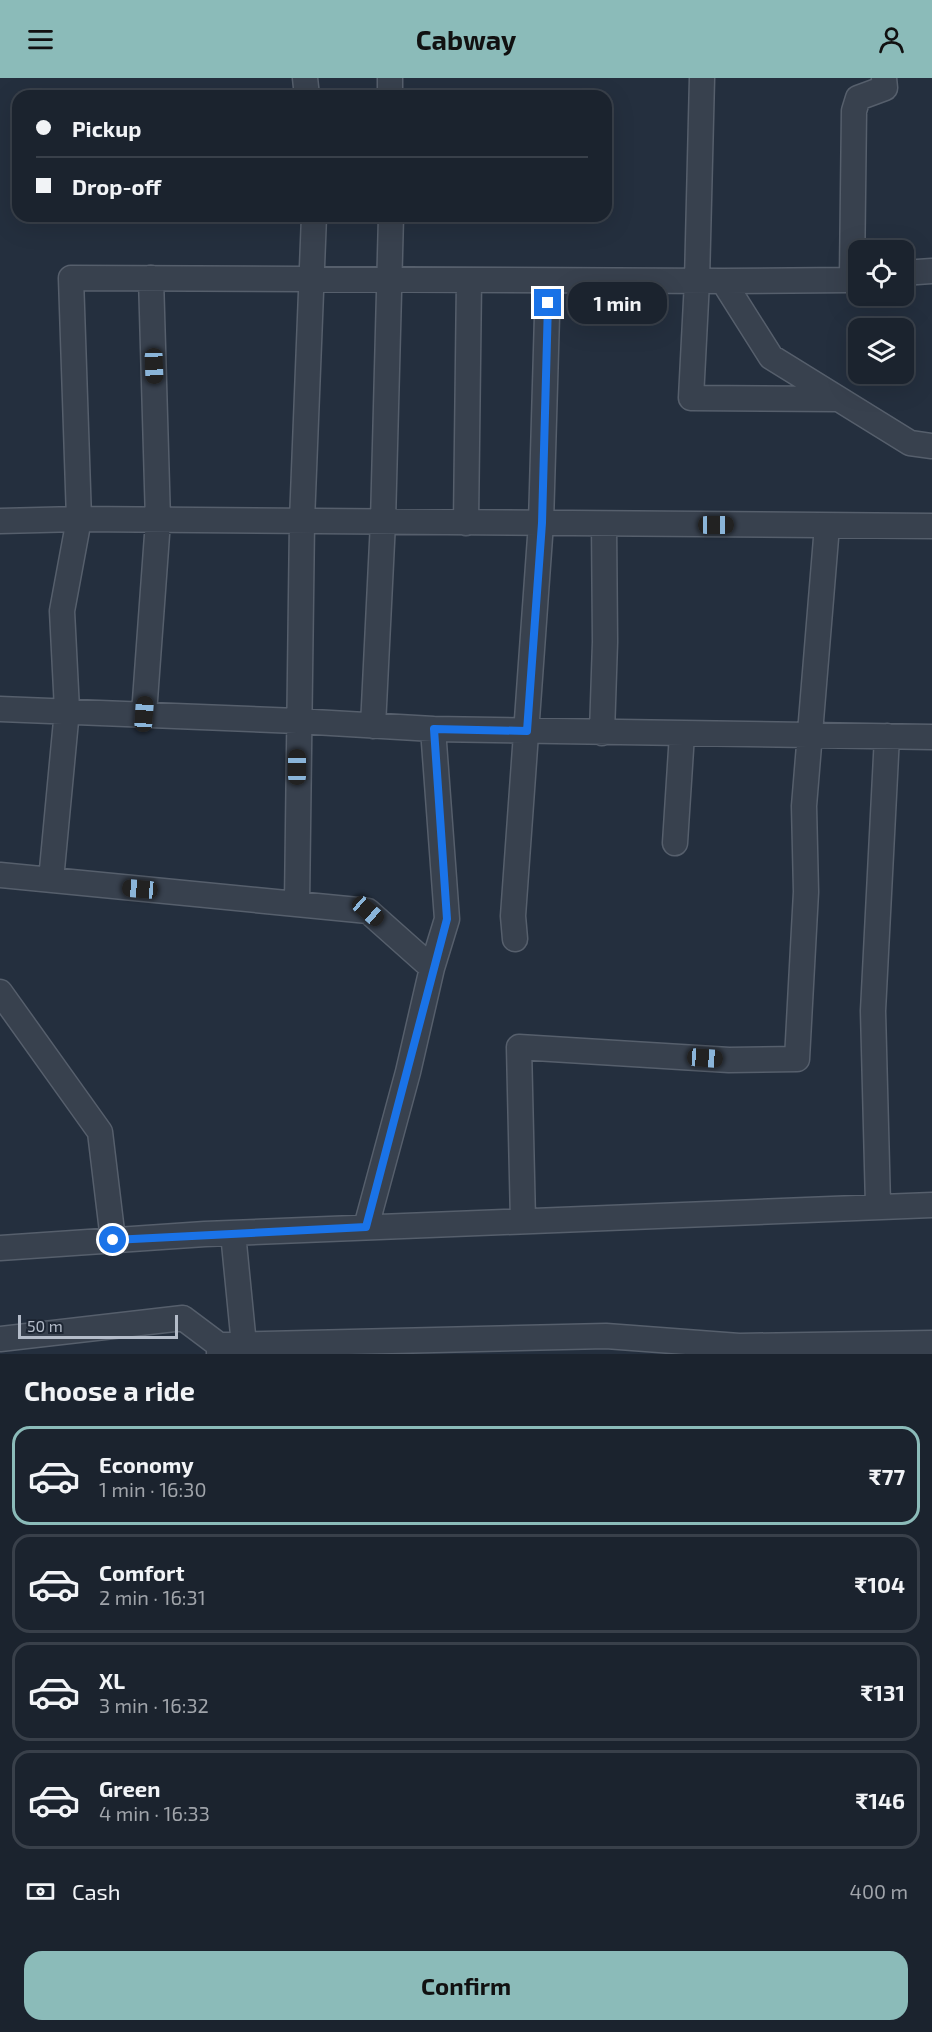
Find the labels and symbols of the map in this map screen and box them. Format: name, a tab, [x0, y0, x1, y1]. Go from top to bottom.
callout: 1 min	[569, 282, 668, 324]
route end	[534, 289, 561, 316]
car	[144, 348, 164, 384]
car	[698, 516, 734, 534]
car	[134, 695, 154, 733]
car	[288, 749, 306, 785]
car	[121, 878, 159, 900]
car	[349, 892, 387, 930]
car	[686, 1048, 724, 1068]
route start	[99, 1226, 126, 1253]
scale bar	[18, 1312, 178, 1340]

